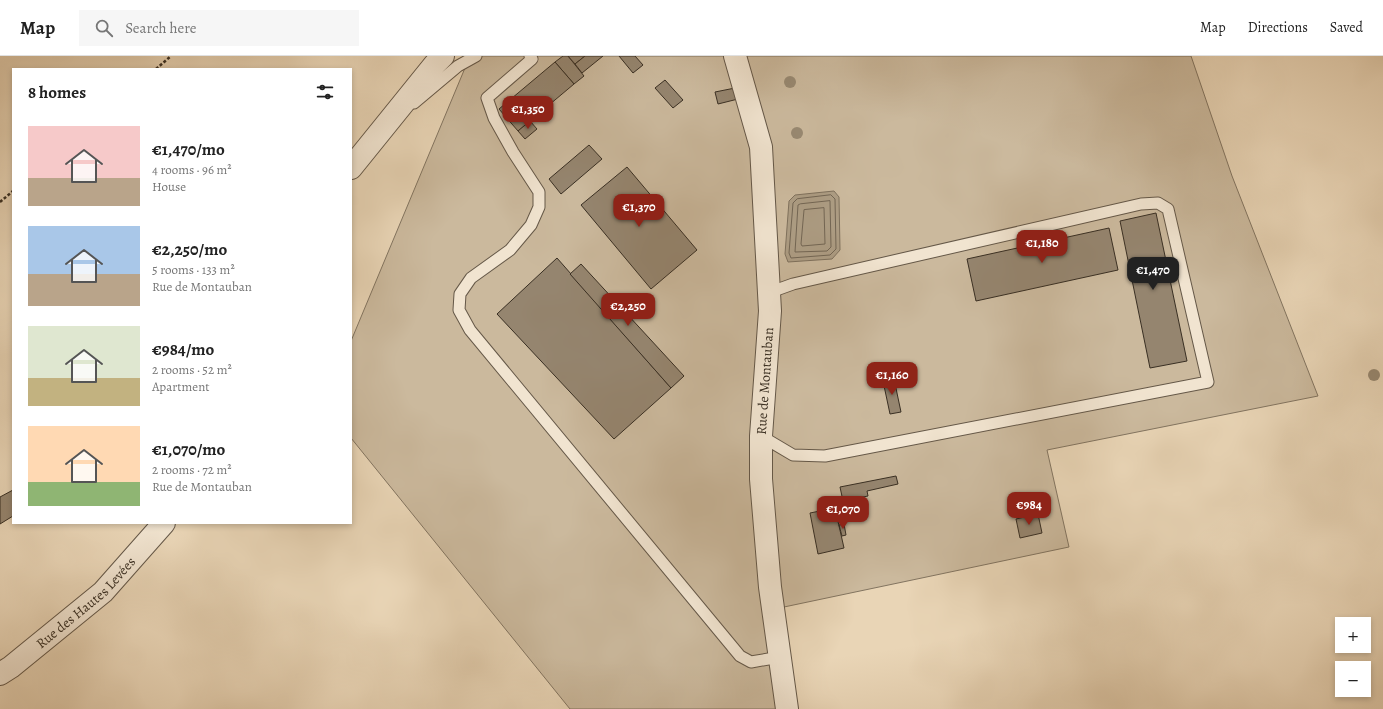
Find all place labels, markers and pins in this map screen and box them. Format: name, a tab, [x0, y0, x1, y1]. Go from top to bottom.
pin: €1,350	[495, 96, 561, 130]
pin: €1,370	[606, 194, 672, 228]
pin: €1,180	[1009, 230, 1075, 264]
pin: €1,470	[1120, 257, 1186, 291]
pin: €2,250	[595, 293, 661, 327]
pin: €1,160	[859, 362, 925, 396]
pin: €984	[1005, 492, 1053, 526]
pin: €1,070	[810, 496, 876, 530]

